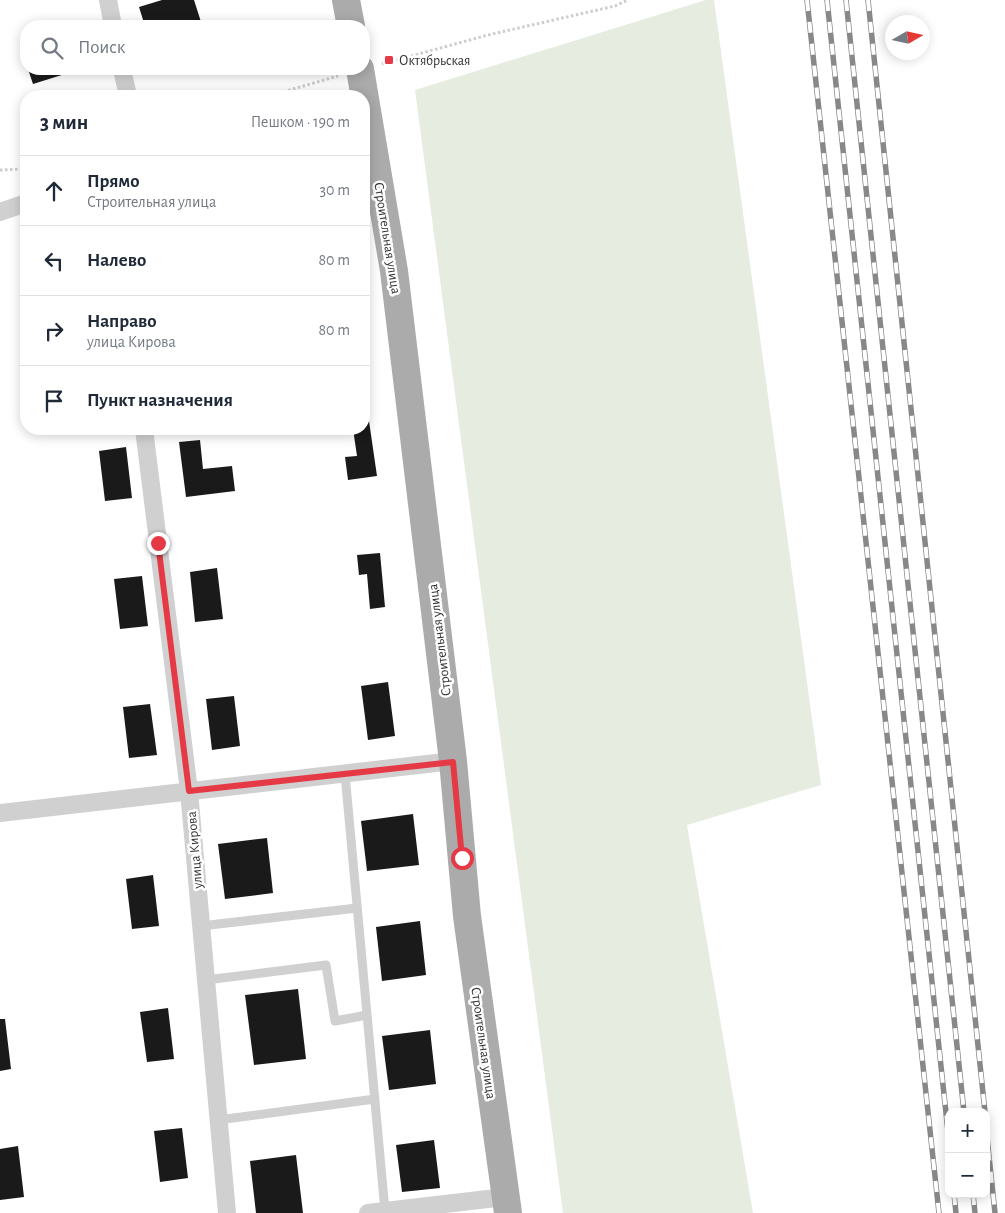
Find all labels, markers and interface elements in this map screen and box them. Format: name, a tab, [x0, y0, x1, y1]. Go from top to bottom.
north arrow	[885, 15, 930, 60]
search box	[20, 20, 370, 75]
icon: search	[38, 34, 66, 62]
text: Поиск	[78, 38, 125, 57]
marker: Октябрьская	[383, 54, 395, 66]
place label: Октябрьская	[399, 54, 470, 68]
text: 3 мин	[40, 112, 88, 133]
text: Пешком · 190 m	[251, 114, 350, 130]
text: Прямо	[87, 172, 140, 191]
icon: ahead	[40, 177, 68, 205]
street label: Строительная улица	[371, 181, 403, 296]
text: 30 m	[320, 182, 350, 198]
text: Строительная улица	[87, 194, 216, 210]
icon: left	[40, 247, 68, 275]
text: Налево	[87, 251, 146, 270]
text: 80 m	[319, 252, 350, 268]
text: Направо	[87, 312, 157, 331]
icon: right	[40, 317, 68, 345]
text: 80 m	[319, 322, 350, 338]
text: улица Кирова	[87, 334, 176, 350]
icon: arrive	[40, 387, 68, 415]
text: Пункт назначения	[87, 391, 233, 410]
route end	[147, 532, 170, 555]
street label: Строительная улица	[426, 582, 454, 697]
street label: улица Кирова	[185, 810, 205, 890]
route start	[451, 847, 474, 870]
street label: Строительная улица	[468, 986, 498, 1101]
map controls	[945, 1108, 990, 1198]
button: +	[945, 1108, 990, 1153]
button: −	[945, 1153, 990, 1198]

